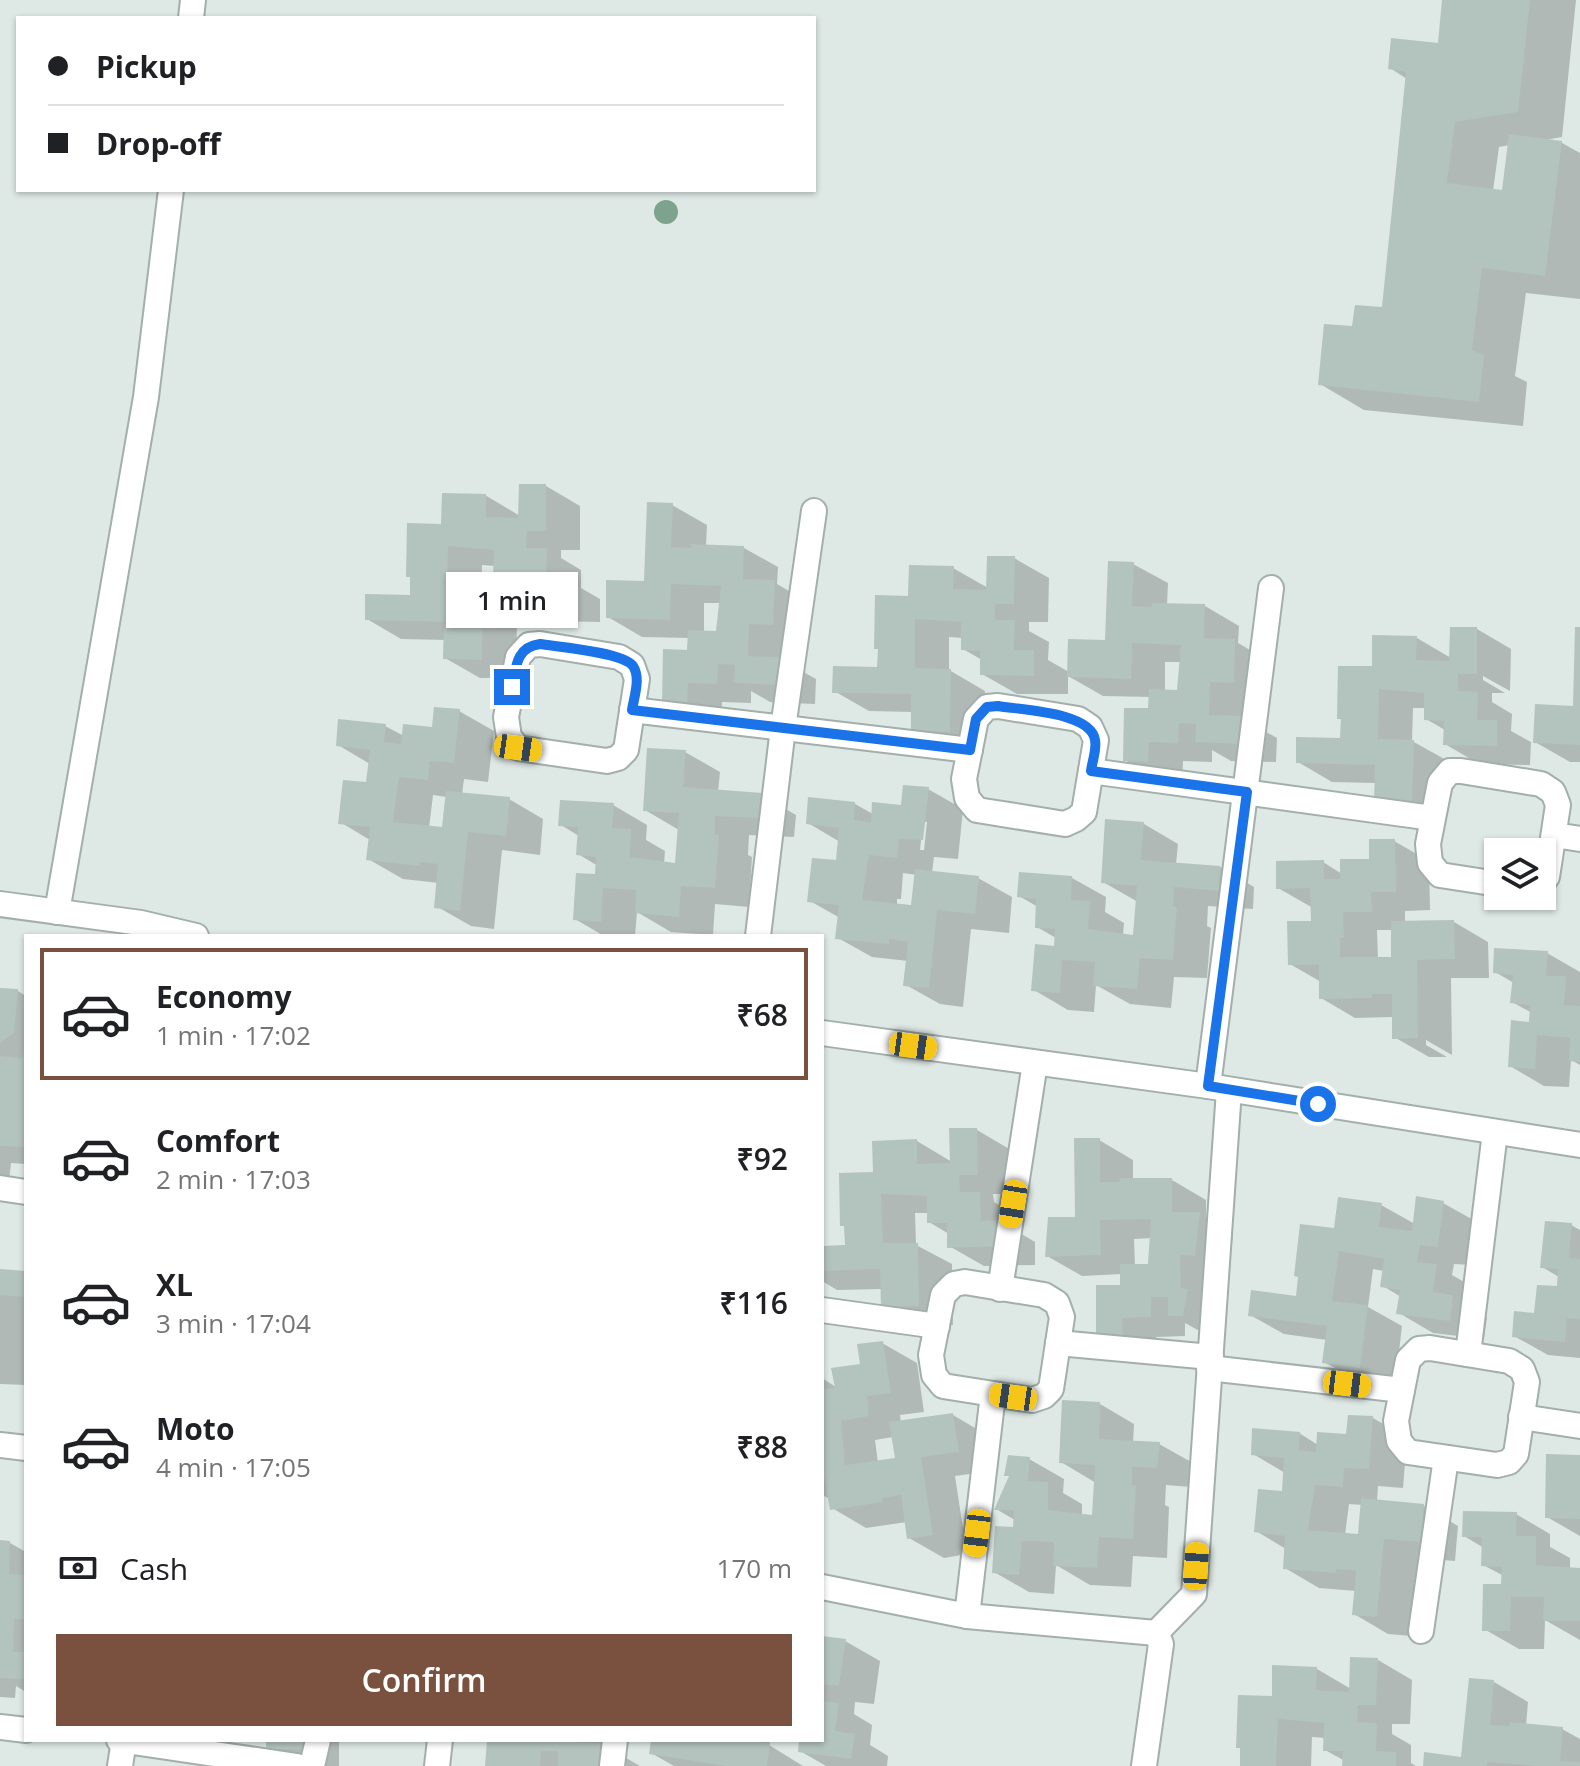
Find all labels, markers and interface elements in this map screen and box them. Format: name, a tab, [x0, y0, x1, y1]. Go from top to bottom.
text: Pickup	[96, 46, 197, 87]
text: Drop-off	[96, 123, 221, 164]
callout: 1 min	[446, 571, 578, 627]
text: 1 min	[477, 582, 547, 618]
route end	[494, 669, 530, 705]
car	[493, 733, 543, 763]
map controls	[1484, 838, 1556, 910]
button: layers	[1484, 838, 1556, 910]
text: Economy	[156, 976, 292, 1017]
icon: car	[60, 978, 132, 1050]
text: ₹68	[737, 994, 788, 1035]
text: 1 min · 17:02	[156, 1017, 311, 1053]
car	[888, 1031, 938, 1061]
route start	[1300, 1086, 1336, 1122]
text: Comfort	[156, 1120, 280, 1161]
icon: car	[60, 1122, 132, 1194]
text: ₹92	[737, 1138, 788, 1179]
text: 2 min · 17:03	[156, 1161, 311, 1197]
car	[997, 1178, 1029, 1230]
text: XL	[156, 1264, 193, 1305]
icon: car	[60, 1266, 132, 1338]
text: ₹116	[719, 1282, 788, 1323]
text: 3 min · 17:04	[156, 1305, 311, 1341]
car	[1322, 1369, 1372, 1399]
car	[988, 1382, 1038, 1412]
text: Moto	[156, 1408, 234, 1449]
icon: car	[60, 1410, 132, 1482]
text: ₹88	[737, 1426, 788, 1467]
text: 4 min · 17:05	[156, 1449, 311, 1485]
car	[962, 1508, 992, 1558]
car	[1182, 1541, 1210, 1591]
icon: cash	[56, 1546, 100, 1590]
text: Cash	[120, 1548, 188, 1589]
text: 170 m	[717, 1550, 792, 1586]
button: Confirm	[56, 1634, 792, 1726]

